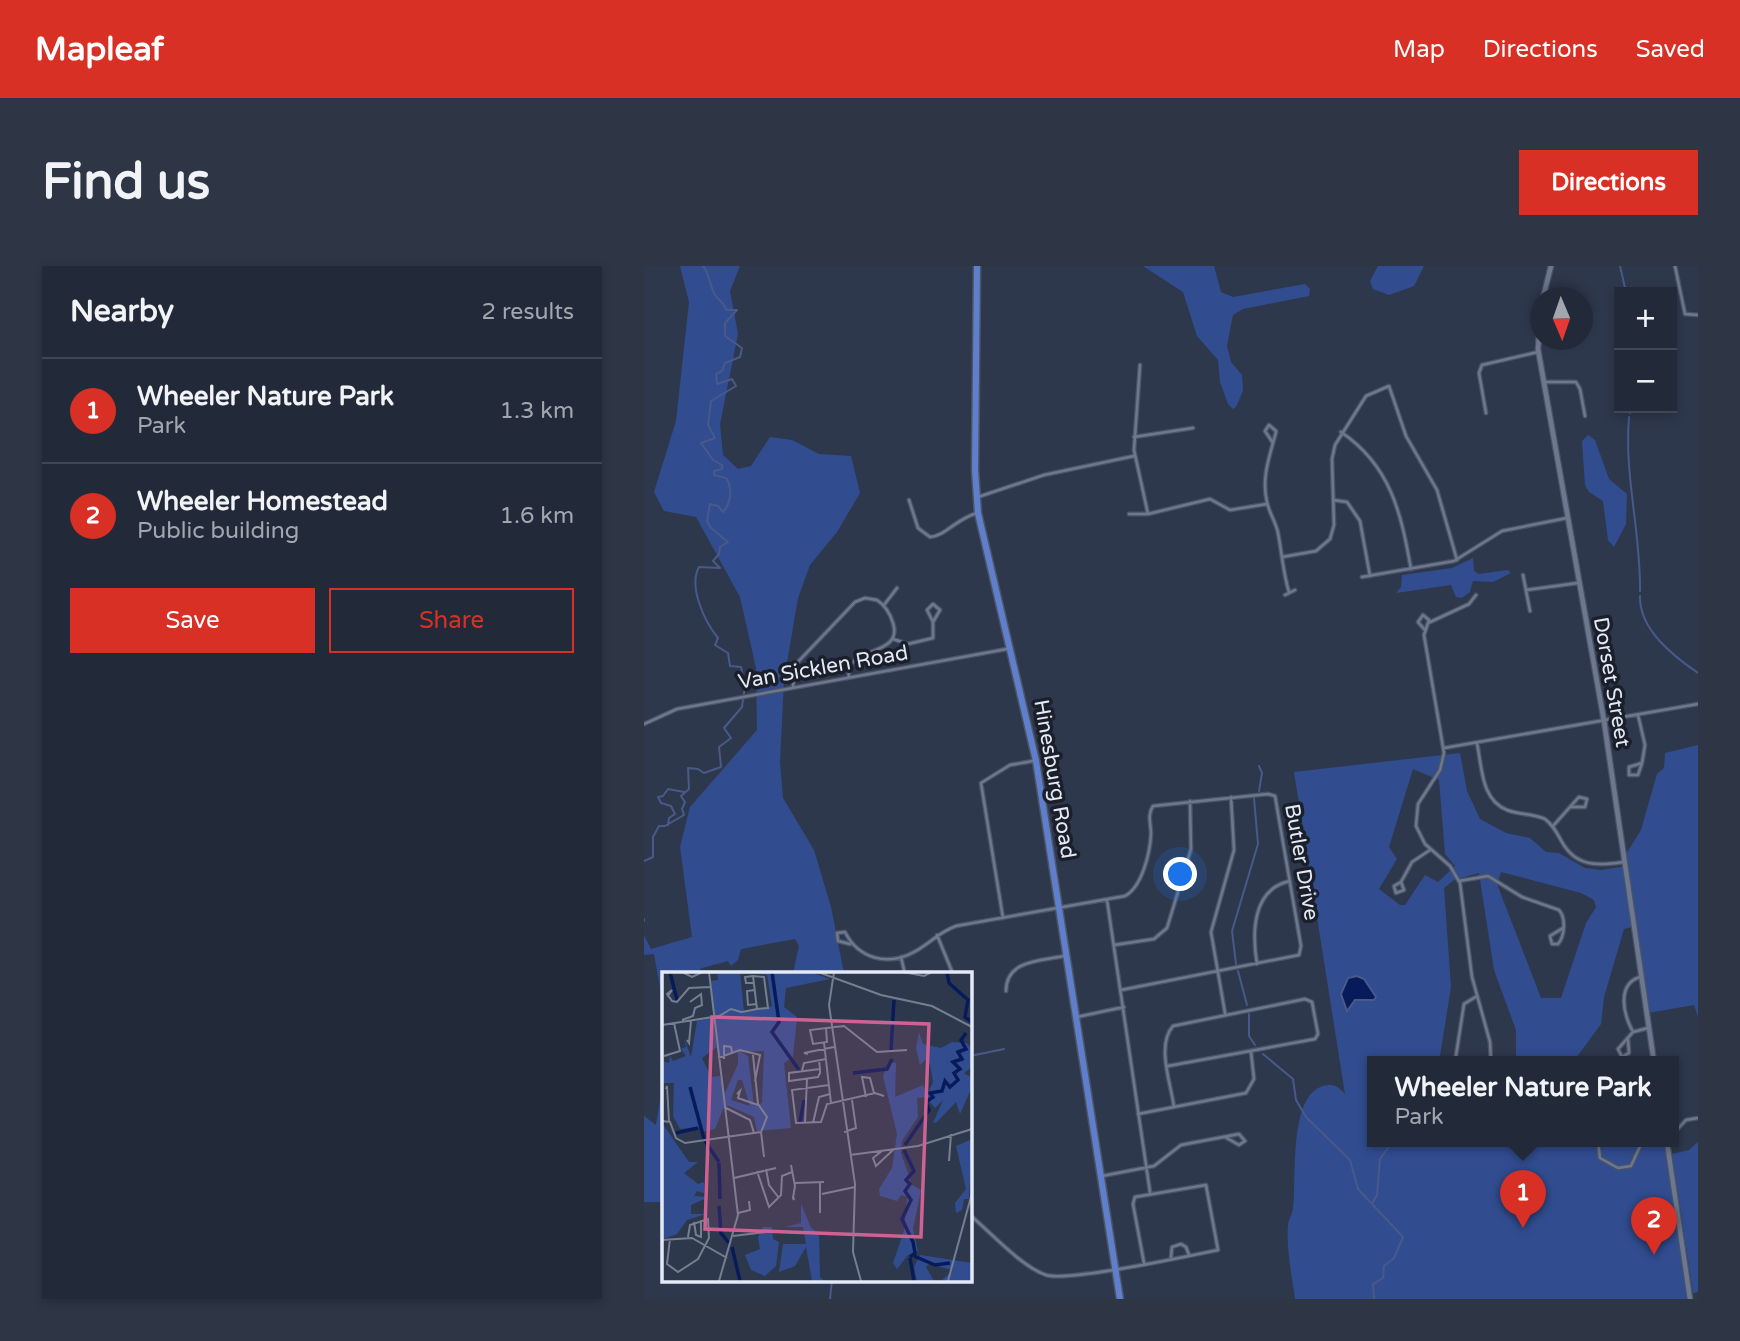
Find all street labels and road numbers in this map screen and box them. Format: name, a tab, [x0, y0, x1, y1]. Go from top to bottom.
street label: Dorset Street	[1588, 615, 1635, 749]
street label: Van Sicklen Road	[736, 640, 910, 695]
street label: Hinesburg Road	[1028, 698, 1081, 860]
street label: Butler Drive	[1279, 802, 1324, 922]

